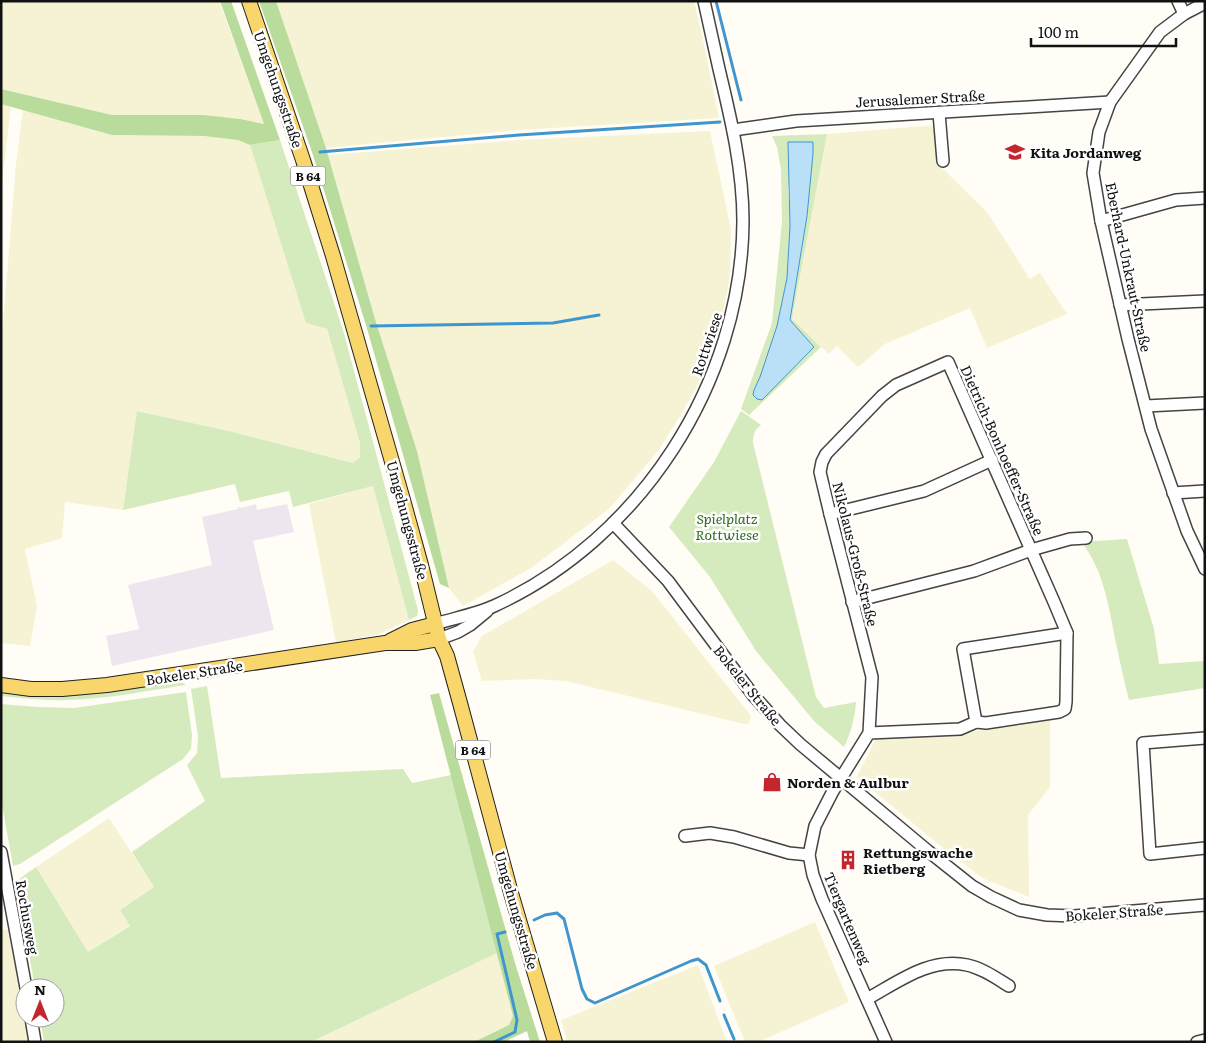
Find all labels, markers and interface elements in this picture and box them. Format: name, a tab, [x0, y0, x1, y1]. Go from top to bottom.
scale bar	[1031, 15, 1176, 47]
text: 100 m	[1038, 20, 1079, 43]
street label: Umgehungsstraße	[250, 28, 308, 150]
street label: Jerusalemer Straße	[855, 85, 985, 111]
school or university icon: Kita Jordanweg	[1004, 141, 1026, 163]
place label: Kita Jordanweg	[1030, 142, 1142, 162]
road number: B 64	[290, 167, 326, 186]
street label: Eberhard-Unkraut-Straße	[1101, 180, 1157, 354]
street label: Rottwiese	[686, 309, 726, 379]
street label: Dietrich-Bonhoeffer-Straße	[956, 362, 1050, 538]
street label: Umgehungsstraße	[382, 458, 434, 582]
street label: Nikolaus-Groß-Straße	[828, 480, 884, 628]
park label: Spielplatz Rottwiese	[695, 508, 759, 544]
street label: Bokeler Straße	[709, 641, 787, 729]
street label: Bokeler Straße	[144, 654, 244, 690]
road number: B 64	[456, 740, 490, 760]
shop icon: Norden & Aulbur	[761, 771, 783, 793]
place label: Norden & Aulbur	[787, 772, 909, 792]
place label: Rettungswache Rietberg	[863, 842, 973, 878]
street label: Umgehungsstraße	[490, 848, 544, 972]
building icon: Rettungswache Rietberg	[837, 849, 859, 871]
street label: Tiergartenweg	[820, 869, 877, 967]
street label: Rochusweg	[12, 878, 44, 956]
street label: Bokeler Straße	[1064, 899, 1164, 925]
north arrow	[15, 978, 65, 1028]
text: N	[34, 979, 46, 999]

